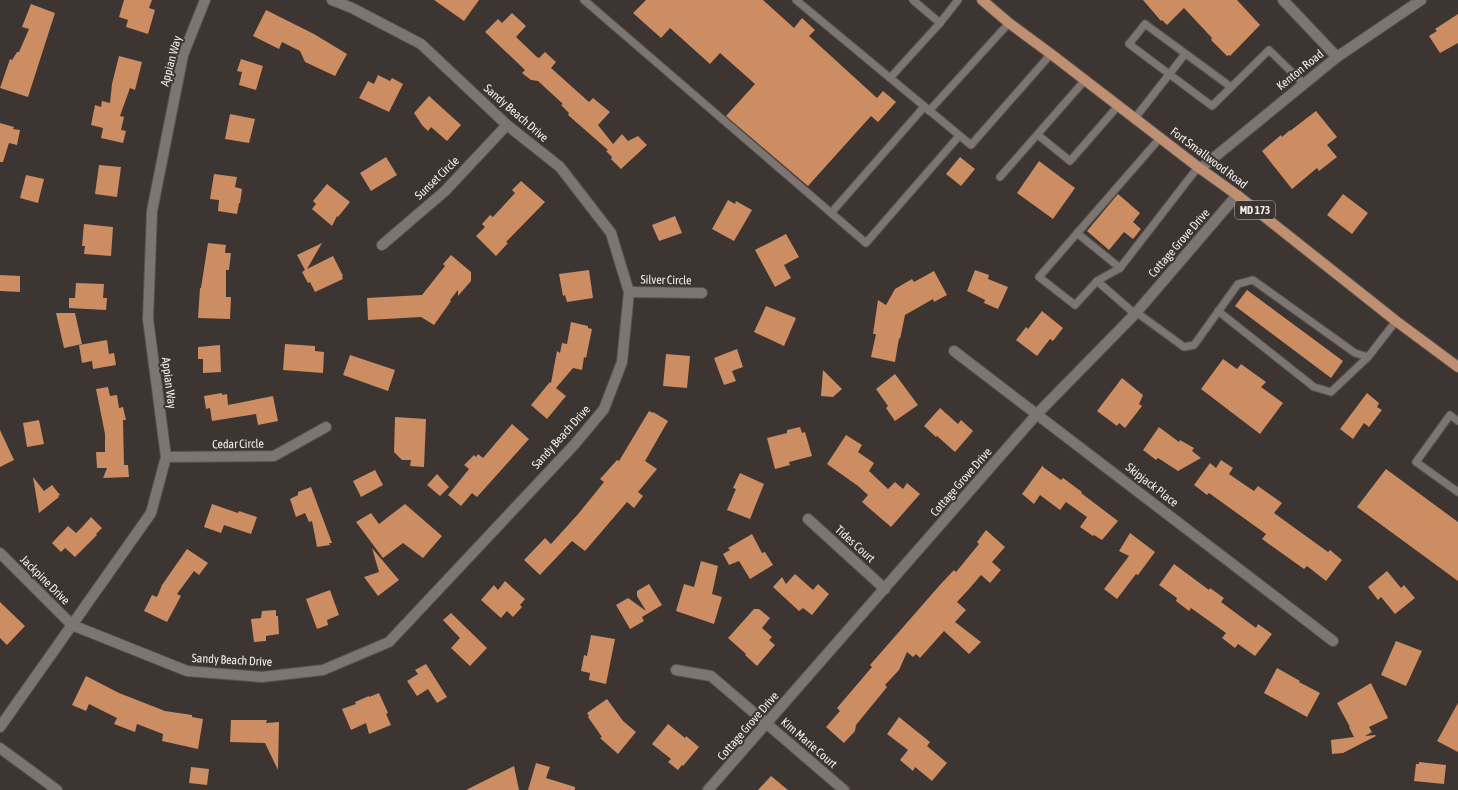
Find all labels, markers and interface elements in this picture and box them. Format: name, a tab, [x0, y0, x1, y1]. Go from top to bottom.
street label: Appian Way	[158, 34, 184, 88]
street label: Kenton Road	[1274, 47, 1326, 93]
street label: Sandy Beach Drive	[481, 81, 551, 145]
street label: Fort Smallwood Road	[1168, 124, 1250, 192]
street label: Sunset Circle	[412, 153, 462, 203]
road number: MD 173	[1235, 201, 1275, 219]
street label: Cottage Grove Drive	[1145, 206, 1213, 280]
street label: Silver Circle	[640, 273, 692, 287]
street label: Appian Way	[159, 356, 179, 410]
street label: Sandy Beach Drive	[529, 402, 593, 472]
street label: Cedar Circle	[212, 437, 264, 451]
street label: Cottage Grove Drive	[927, 445, 995, 519]
street label: Skipjack Place	[1123, 460, 1181, 510]
street label: Tides Court	[832, 523, 878, 566]
street label: Jackpine Drive	[17, 552, 73, 608]
street label: Sandy Beach Drive	[191, 651, 273, 669]
street label: Cottage Grove Drive	[714, 689, 782, 763]
street label: Kim Marie Court	[778, 715, 840, 771]

